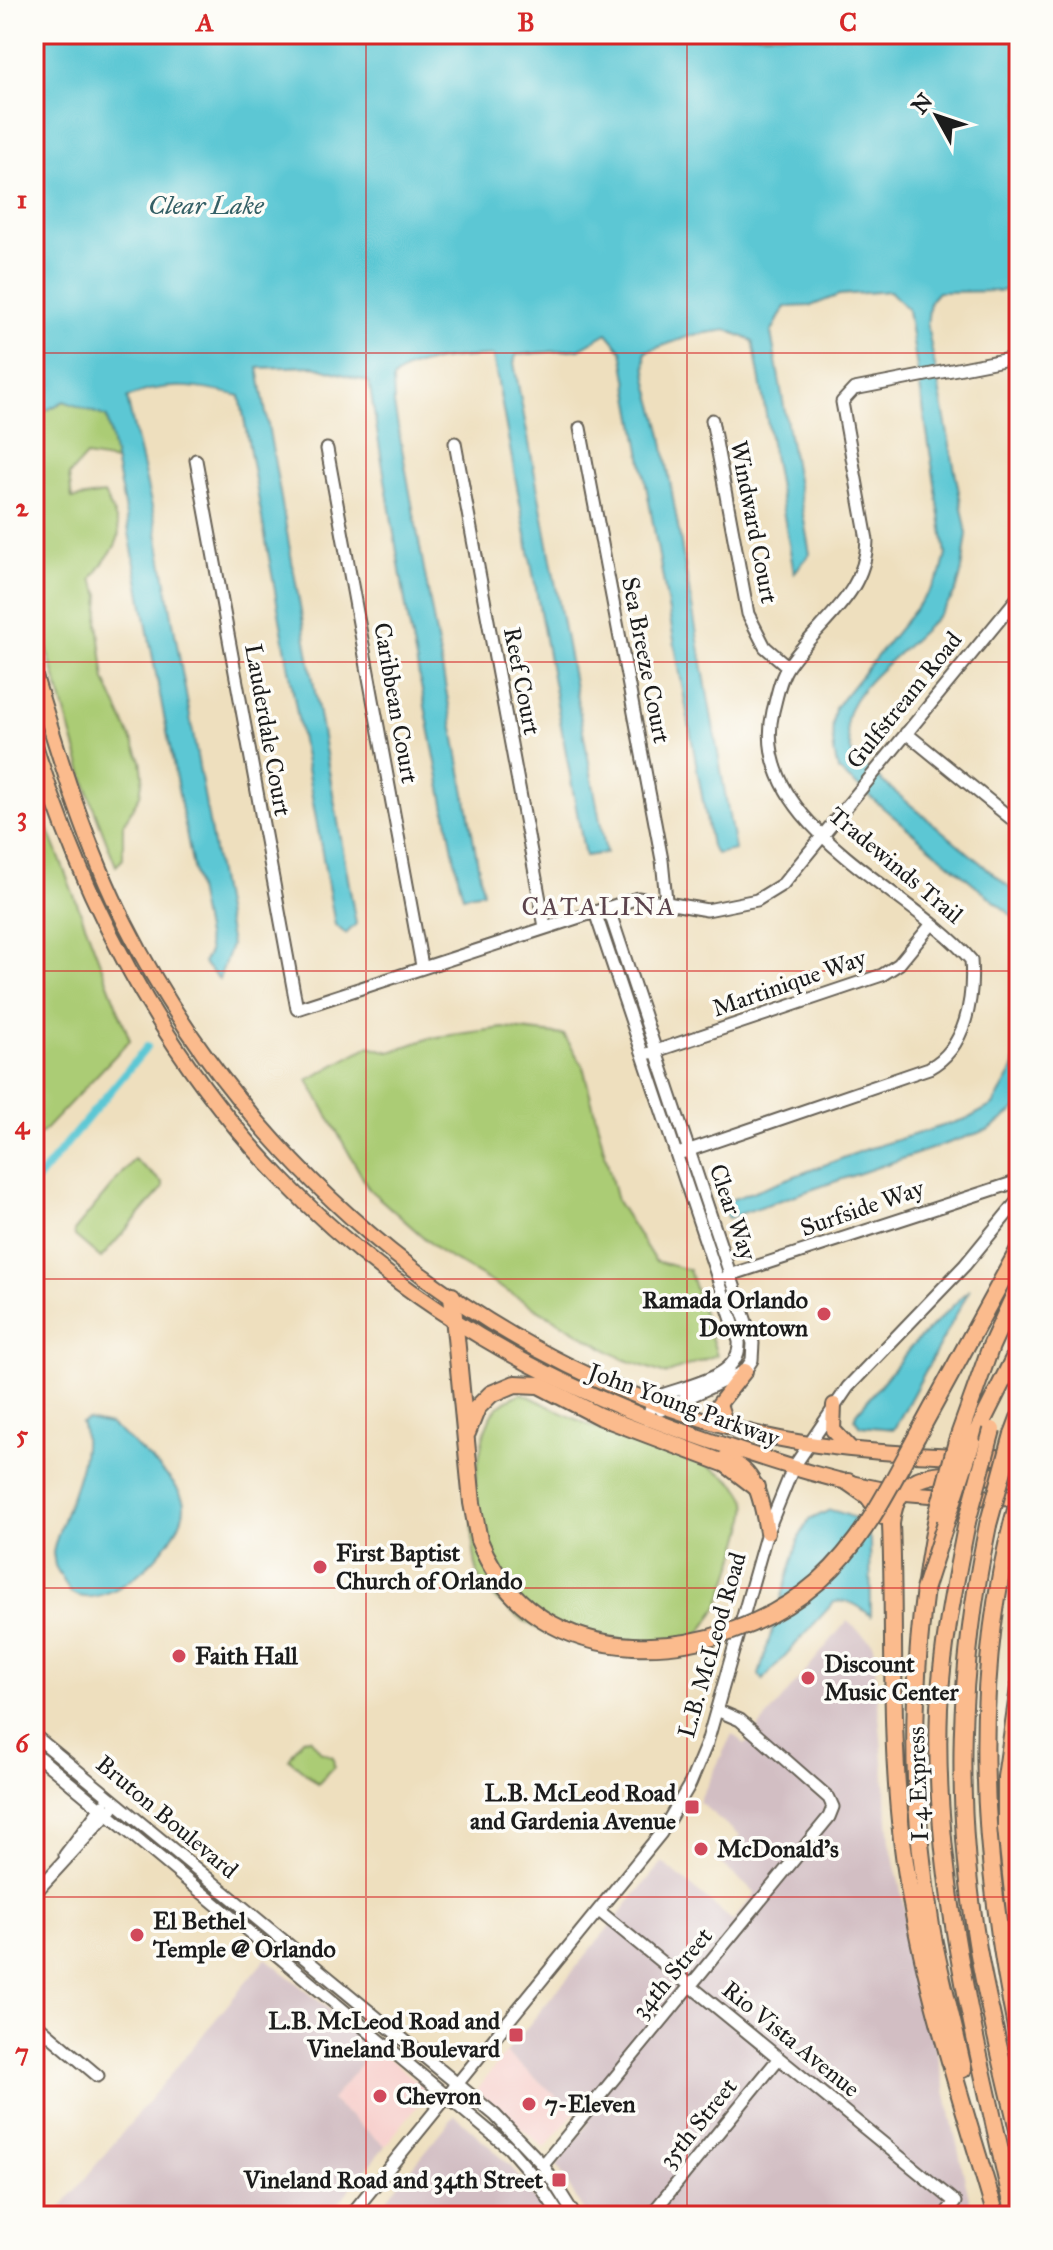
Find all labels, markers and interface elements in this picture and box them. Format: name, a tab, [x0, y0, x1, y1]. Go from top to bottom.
text: A	[194, 6, 214, 38]
text: B	[517, 6, 535, 38]
text: C	[839, 6, 857, 38]
north arrow	[897, 76, 977, 156]
text: N	[906, 87, 939, 119]
text: 1	[17, 183, 27, 215]
water label: Clear Lake	[148, 189, 265, 221]
street label: Windward Court	[724, 438, 785, 606]
text: 2	[16, 491, 30, 523]
street label: Sea Breeze Court	[615, 574, 677, 746]
street label: Caribbean Court	[367, 620, 425, 786]
street label: Reef Court	[497, 625, 547, 738]
street label: Gulfstream Road	[840, 625, 968, 775]
street label: Lauderdale Court	[238, 642, 298, 819]
text: 3	[17, 800, 27, 832]
street label: Tradewinds Trail	[823, 800, 970, 930]
district label: CATALINA	[521, 890, 677, 922]
street label: Martinique Way	[708, 942, 871, 1023]
text: 4	[15, 1109, 31, 1141]
street label: Clear Way	[703, 1160, 764, 1265]
street label: Surfside Way	[796, 1173, 929, 1243]
place label: Ramada Orlando Downtown	[642, 1285, 808, 1343]
marker: Ramada Orlando Downtown	[815, 1305, 833, 1323]
street label: John Young Parkway	[582, 1356, 784, 1454]
text: 5	[16, 1418, 29, 1450]
place label: First Baptist Church of Orlando	[336, 1538, 522, 1596]
street label: L.B. McLeod Road	[671, 1549, 753, 1741]
marker: First Baptist Church of Orlando	[311, 1558, 329, 1576]
place label: Faith Hall	[195, 1641, 298, 1671]
marker: Faith Hall	[170, 1647, 188, 1665]
place label: Discount Music Center	[824, 1649, 960, 1707]
marker: Discount Music Center	[799, 1669, 817, 1687]
street label: I-4 Express	[901, 1726, 935, 1842]
text: 6	[15, 1727, 30, 1759]
street label: Bruton Boulevard	[90, 1749, 244, 1885]
place label: L.B. McLeod Road and Gardenia Avenue	[470, 1778, 677, 1836]
marker: L.B. McLeod Road and Gardenia Avenue	[683, 1798, 701, 1816]
place label: McDonald's	[717, 1834, 839, 1864]
marker: McDonald's	[692, 1840, 710, 1858]
place label: El Bethel Temple @ Orlando	[152, 1906, 336, 1964]
street label: 34th Street	[625, 1921, 719, 2025]
marker: El Bethel Temple @ Orlando	[128, 1926, 146, 1944]
street label: Rio Vista Avenue	[716, 1974, 866, 2104]
place label: L.B. McLeod Road and Vineland Boulevard	[268, 2006, 501, 2064]
marker: L.B. McLeod Road and Vineland Boulevard	[507, 2026, 525, 2044]
text: 7	[15, 2036, 29, 2068]
street label: 35th Street	[653, 2071, 744, 2174]
place label: Chevron	[396, 2081, 481, 2111]
marker: Chevron	[371, 2087, 389, 2105]
place label: 7-Eleven	[545, 2089, 635, 2119]
marker: 7-Eleven	[520, 2095, 538, 2113]
place label: Vineland Road and 34th Street	[243, 2165, 543, 2195]
marker: Vineland Road and 34th Street	[550, 2171, 568, 2189]

